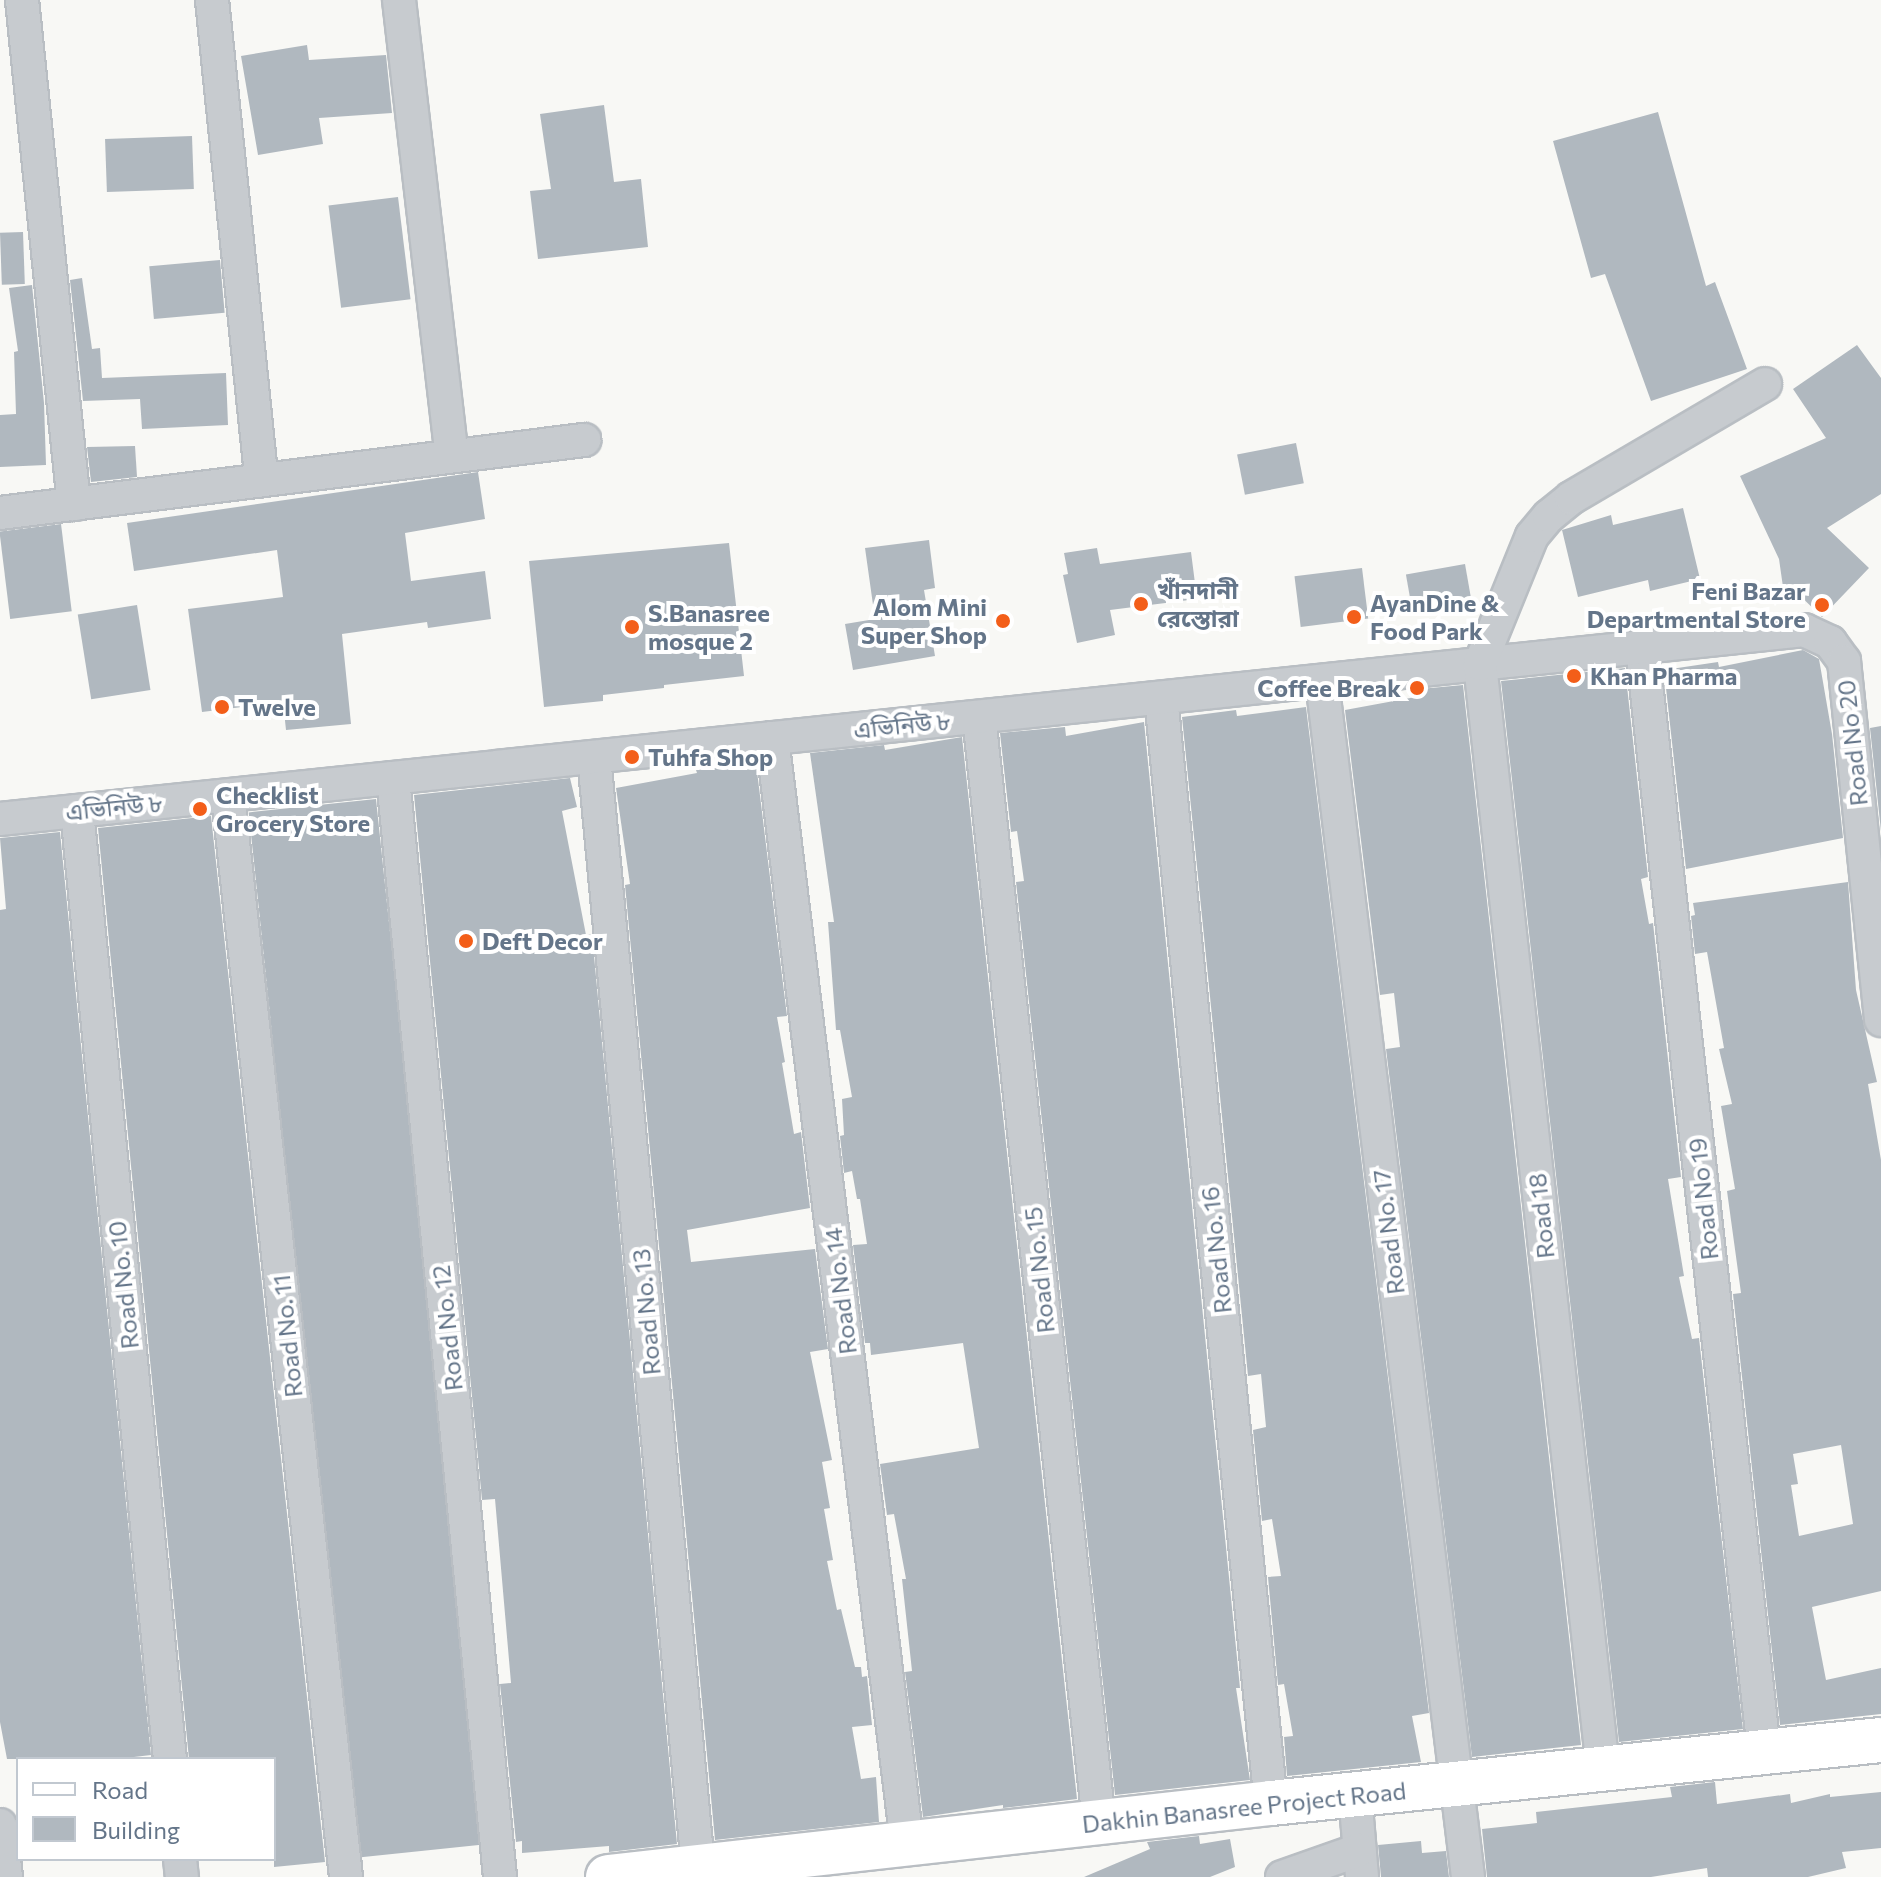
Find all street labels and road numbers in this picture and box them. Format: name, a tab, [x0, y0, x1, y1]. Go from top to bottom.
street label: Road No 20	[1831, 679, 1873, 807]
street label: এভিনিউ ৮	[852, 706, 952, 744]
street label: এভিনিউ ৮	[64, 788, 164, 826]
street label: Road No 19	[1682, 1137, 1724, 1261]
street label: Road No. 17	[1366, 1168, 1410, 1296]
street label: Road 18	[1522, 1172, 1560, 1260]
street label: Road No. 16	[1195, 1185, 1237, 1315]
street label: Road No. 15	[1018, 1205, 1060, 1335]
street label: Road No. 10	[102, 1220, 144, 1350]
street label: Road No. 14	[818, 1226, 862, 1356]
street label: Road No. 13	[626, 1248, 666, 1376]
street label: Road No. 12	[426, 1264, 468, 1392]
street label: Road No. 11	[266, 1273, 308, 1399]
street label: Dakhin Banasree Project Road	[1081, 1776, 1407, 1838]

